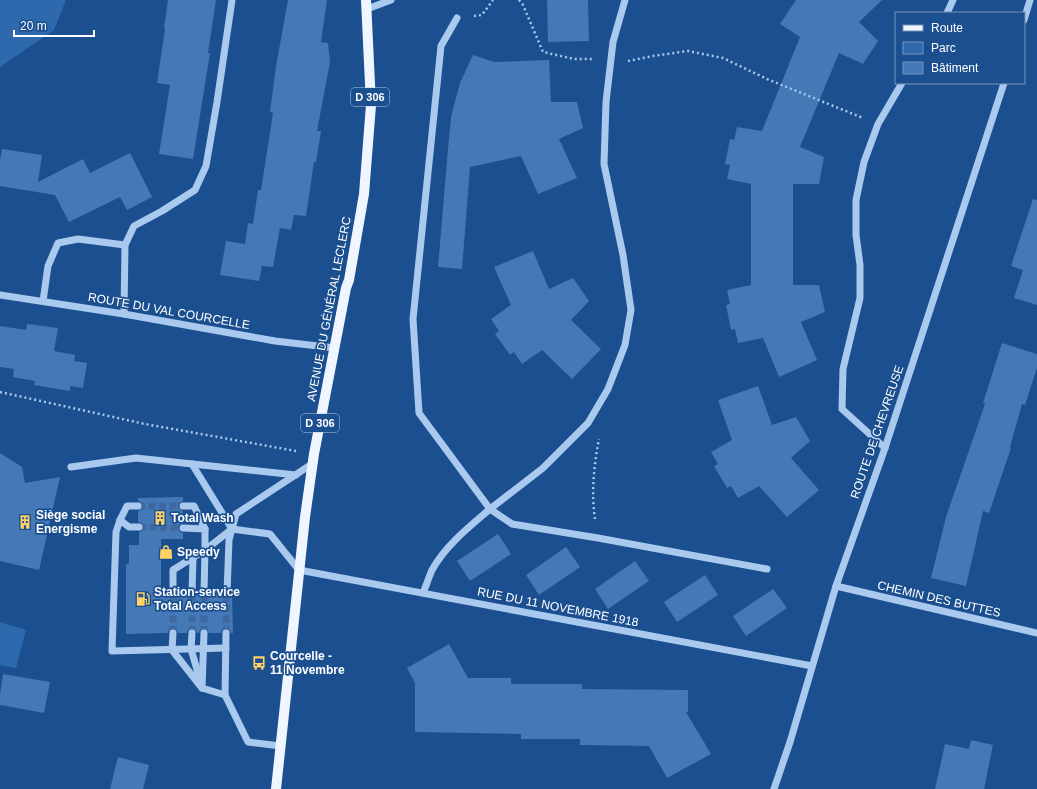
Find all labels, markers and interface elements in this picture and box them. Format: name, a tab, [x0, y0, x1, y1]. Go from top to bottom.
scale bar	[14, 12, 94, 38]
legend	[895, 12, 1025, 84]
text: 20 m	[20, 19, 47, 33]
text: Route	[931, 21, 963, 35]
text: Parc	[931, 41, 956, 55]
text: Bâtiment	[931, 61, 979, 75]
road number: D 306	[351, 88, 389, 106]
street label: AVENUE DU GÉNÉRAL LECLERC	[303, 215, 354, 403]
street label: ROUTE DU VAL COURCELLE	[87, 290, 251, 332]
street label: ROUTE DE CHEVREUSE	[848, 364, 906, 500]
road number: D 306	[301, 414, 339, 432]
place label: Siège social Energisme	[36, 508, 105, 536]
building icon: Total Wash	[152, 510, 168, 526]
place label: Total Wash	[171, 511, 234, 525]
building icon: Siège social Energisme	[17, 514, 33, 530]
shop icon: Speedy	[158, 544, 174, 560]
place label: Speedy	[177, 545, 220, 559]
street label: CHEMIN DES BUTTES	[876, 578, 1002, 620]
street label: RUE DU 11 NOVEMBRE 1918	[476, 584, 640, 630]
place label: Station-service Total Access	[154, 585, 240, 613]
fuel station icon: Station-service Total Access	[135, 591, 151, 607]
place label: Courcelle - 11 Novembre	[270, 649, 345, 677]
bus stop icon: Courcelle - 11 Novembre	[251, 655, 267, 671]

